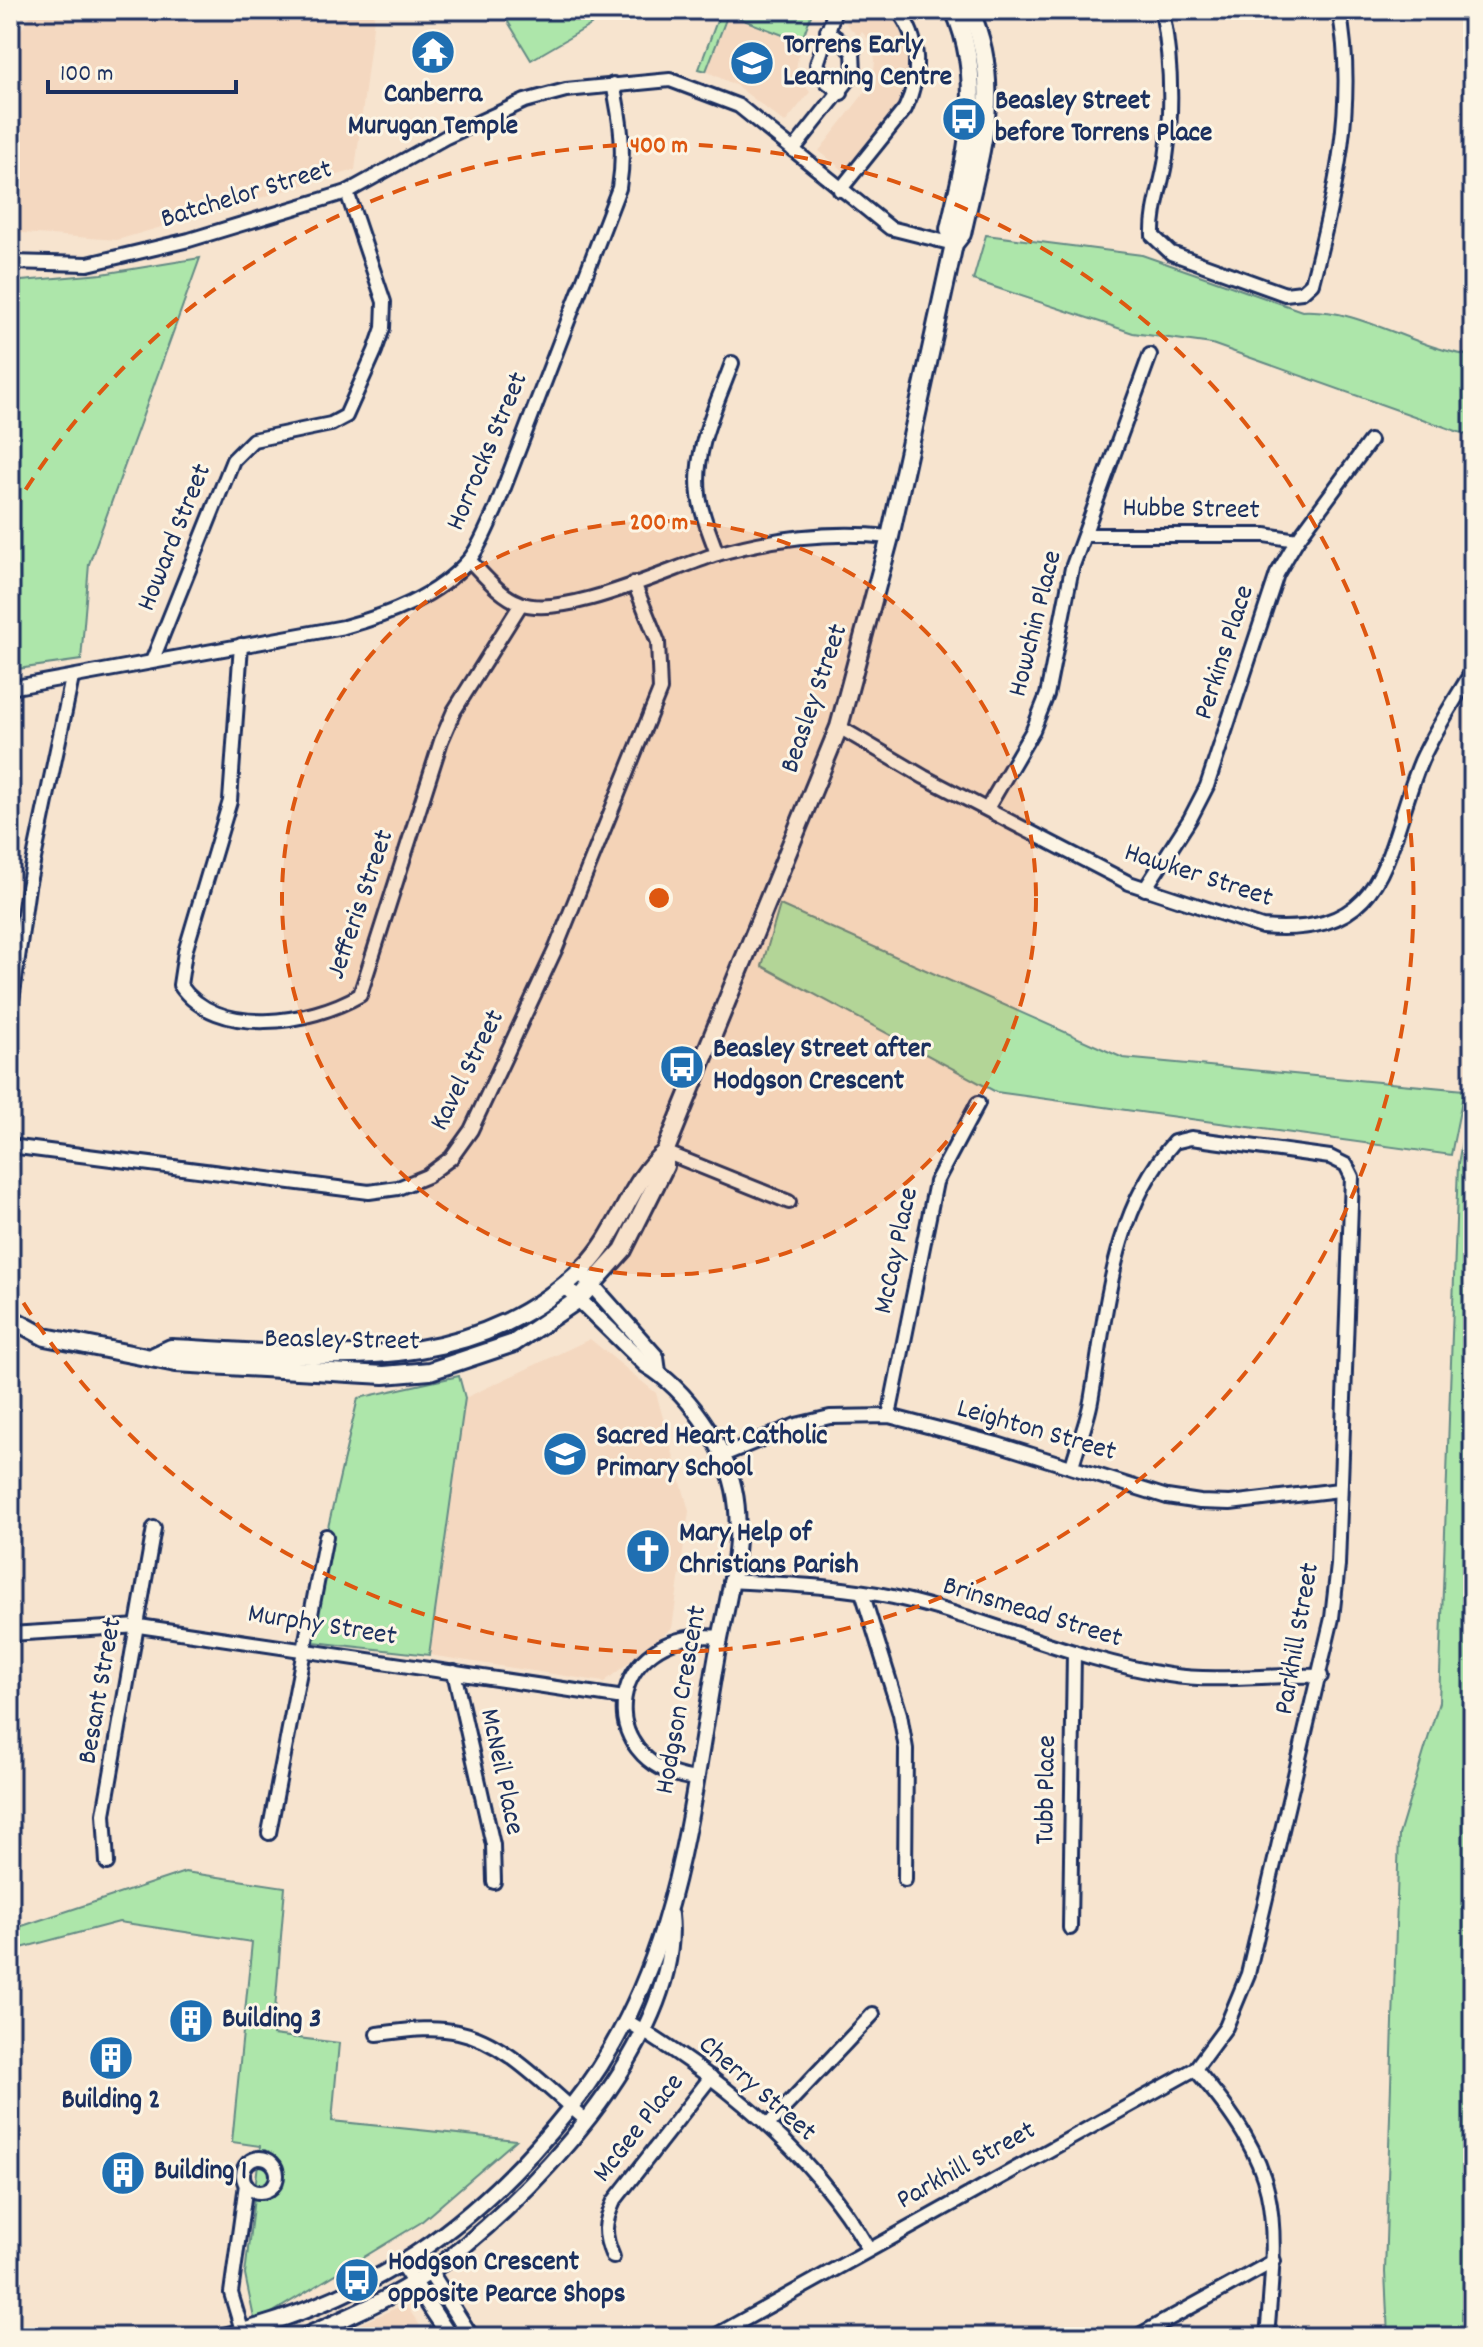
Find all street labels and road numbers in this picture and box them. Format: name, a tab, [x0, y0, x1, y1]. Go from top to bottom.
street label: Batchelor Street	[156, 151, 338, 241]
street label: Horrocks Street	[438, 366, 540, 538]
street label: Howard Street	[128, 458, 224, 618]
street label: Hubbe Street	[1122, 490, 1260, 532]
street label: Howchin Place	[1000, 547, 1074, 701]
street label: Perkins Place	[1185, 581, 1267, 725]
street label: Beasley Street	[772, 619, 860, 779]
street label: Jefferis Street	[318, 825, 406, 985]
street label: Hawker Street	[1119, 834, 1277, 920]
street label: Kavel Street	[421, 1003, 517, 1139]
street label: McCay Place	[865, 1184, 931, 1318]
street label: Beasley Street	[264, 1321, 420, 1363]
street label: Leighton Street	[952, 1390, 1120, 1474]
street label: Parkhill Street	[1266, 1560, 1332, 1718]
street label: Brinsmead Street	[937, 1568, 1127, 1660]
street label: Murphy Street	[245, 1595, 399, 1659]
street label: Hodgson Crescent	[647, 1602, 719, 1798]
street label: Besant Street	[69, 1615, 135, 1767]
street label: McNeil Place	[467, 1705, 533, 1839]
street label: Tubb Place	[1027, 1735, 1069, 1845]
street label: Cherry Street	[688, 2027, 824, 2153]
street label: McGee Place	[585, 2066, 695, 2192]
street label: Parkhill Street	[890, 2112, 1044, 2222]

